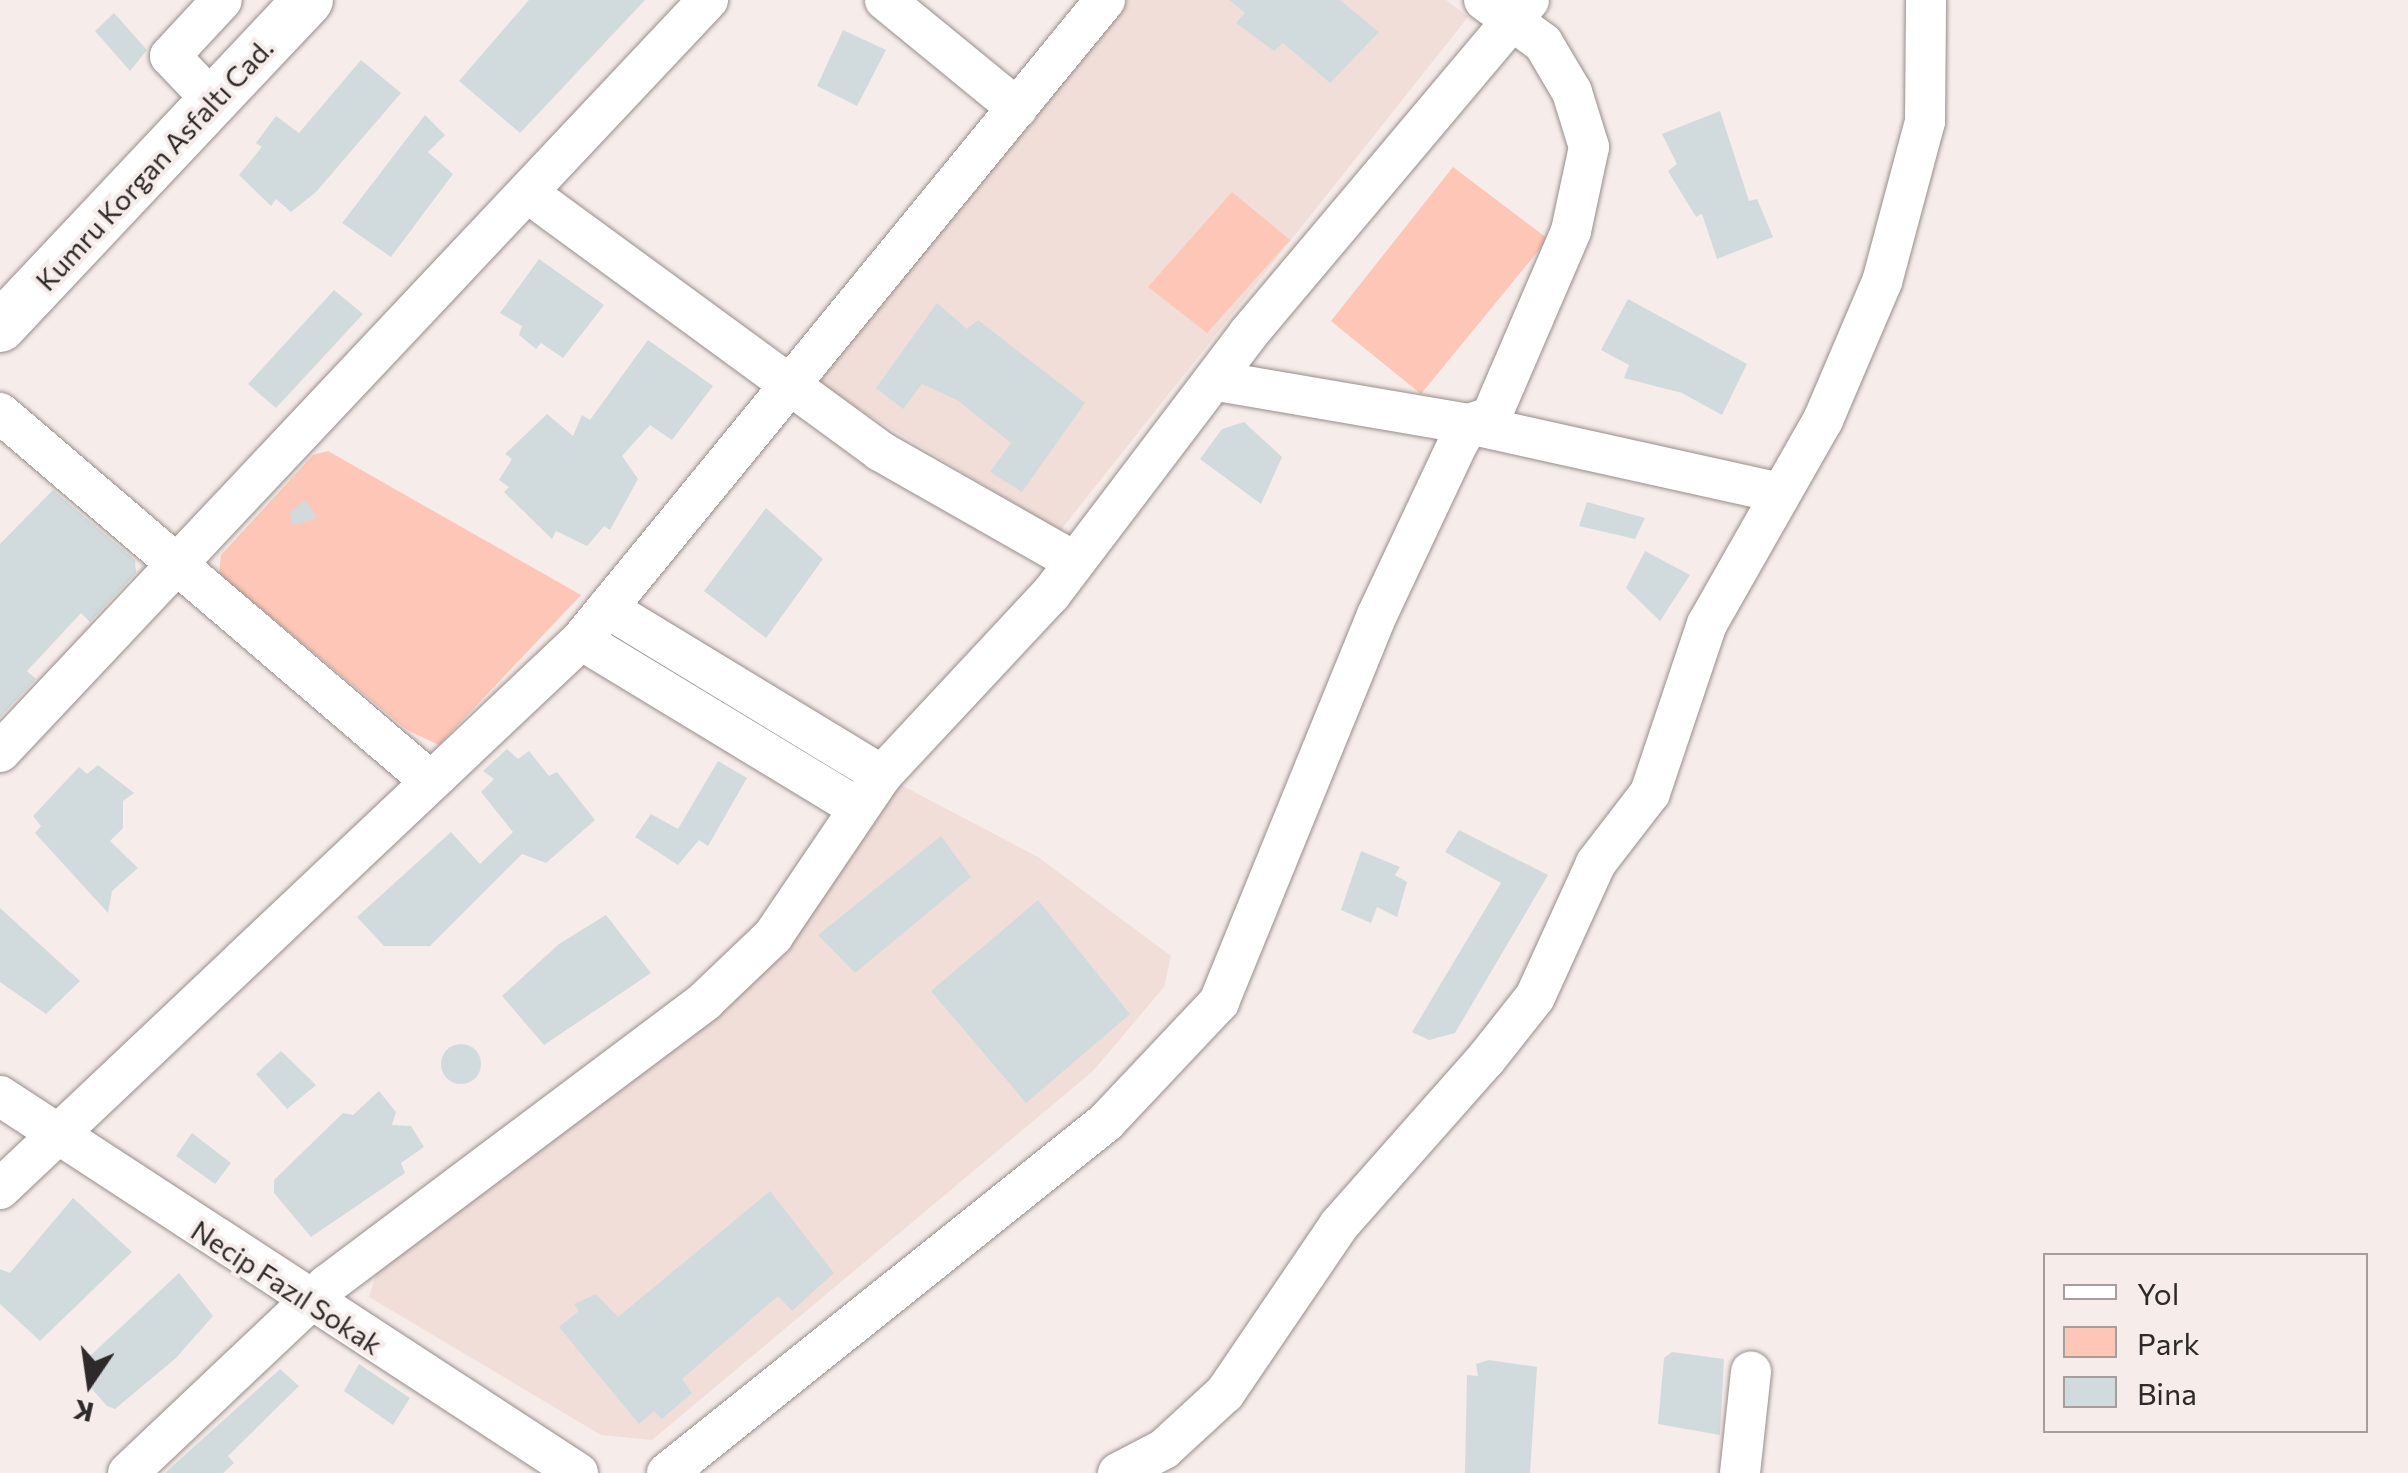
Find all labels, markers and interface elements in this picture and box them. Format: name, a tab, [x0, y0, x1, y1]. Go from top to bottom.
street label: Kumru Korgan Asfaltı Cad.	[28, 31, 280, 297]
street label: Necip Fazıl Sokak	[185, 1213, 389, 1361]
legend	[2043, 1253, 2368, 1433]
text: Yol	[2137, 1274, 2179, 1311]
text: Park	[2137, 1324, 2200, 1361]
north arrow	[40, 1333, 140, 1433]
text: Bina	[2137, 1374, 2197, 1411]
text: K	[70, 1393, 97, 1431]

